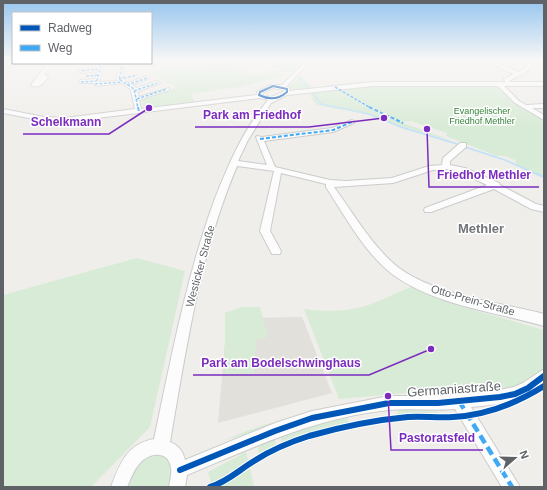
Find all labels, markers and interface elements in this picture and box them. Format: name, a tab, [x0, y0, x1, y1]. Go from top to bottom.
legend	[12, 12, 152, 64]
text: Radweg	[48, 21, 92, 35]
text: Weg	[48, 41, 72, 55]
callout: Park am Friedhof	[195, 103, 309, 127]
park label: Evangelischer Friedhof Methler	[449, 106, 515, 126]
text: Park am Friedhof	[203, 108, 302, 122]
callout: Schelkmann	[23, 110, 109, 134]
text: Schelkmann	[31, 115, 101, 129]
callout: Friedhof Methler	[429, 163, 539, 187]
text: Friedhof Methler	[437, 168, 531, 182]
district label: Methler	[458, 221, 504, 236]
street label: Westicker Straße	[183, 224, 217, 308]
street label: Otto-Prein-Straße	[430, 282, 516, 318]
callout: Park am Bodelschwinghaus	[193, 351, 369, 375]
text: Park am Bodelschwinghaus	[201, 356, 361, 370]
street label: Germaniastraße	[407, 378, 501, 400]
callout: Pastoratsfeld	[391, 426, 483, 450]
text: Pastoratsfeld	[399, 431, 475, 445]
north arrow	[495, 438, 535, 478]
text: N	[517, 449, 531, 460]

